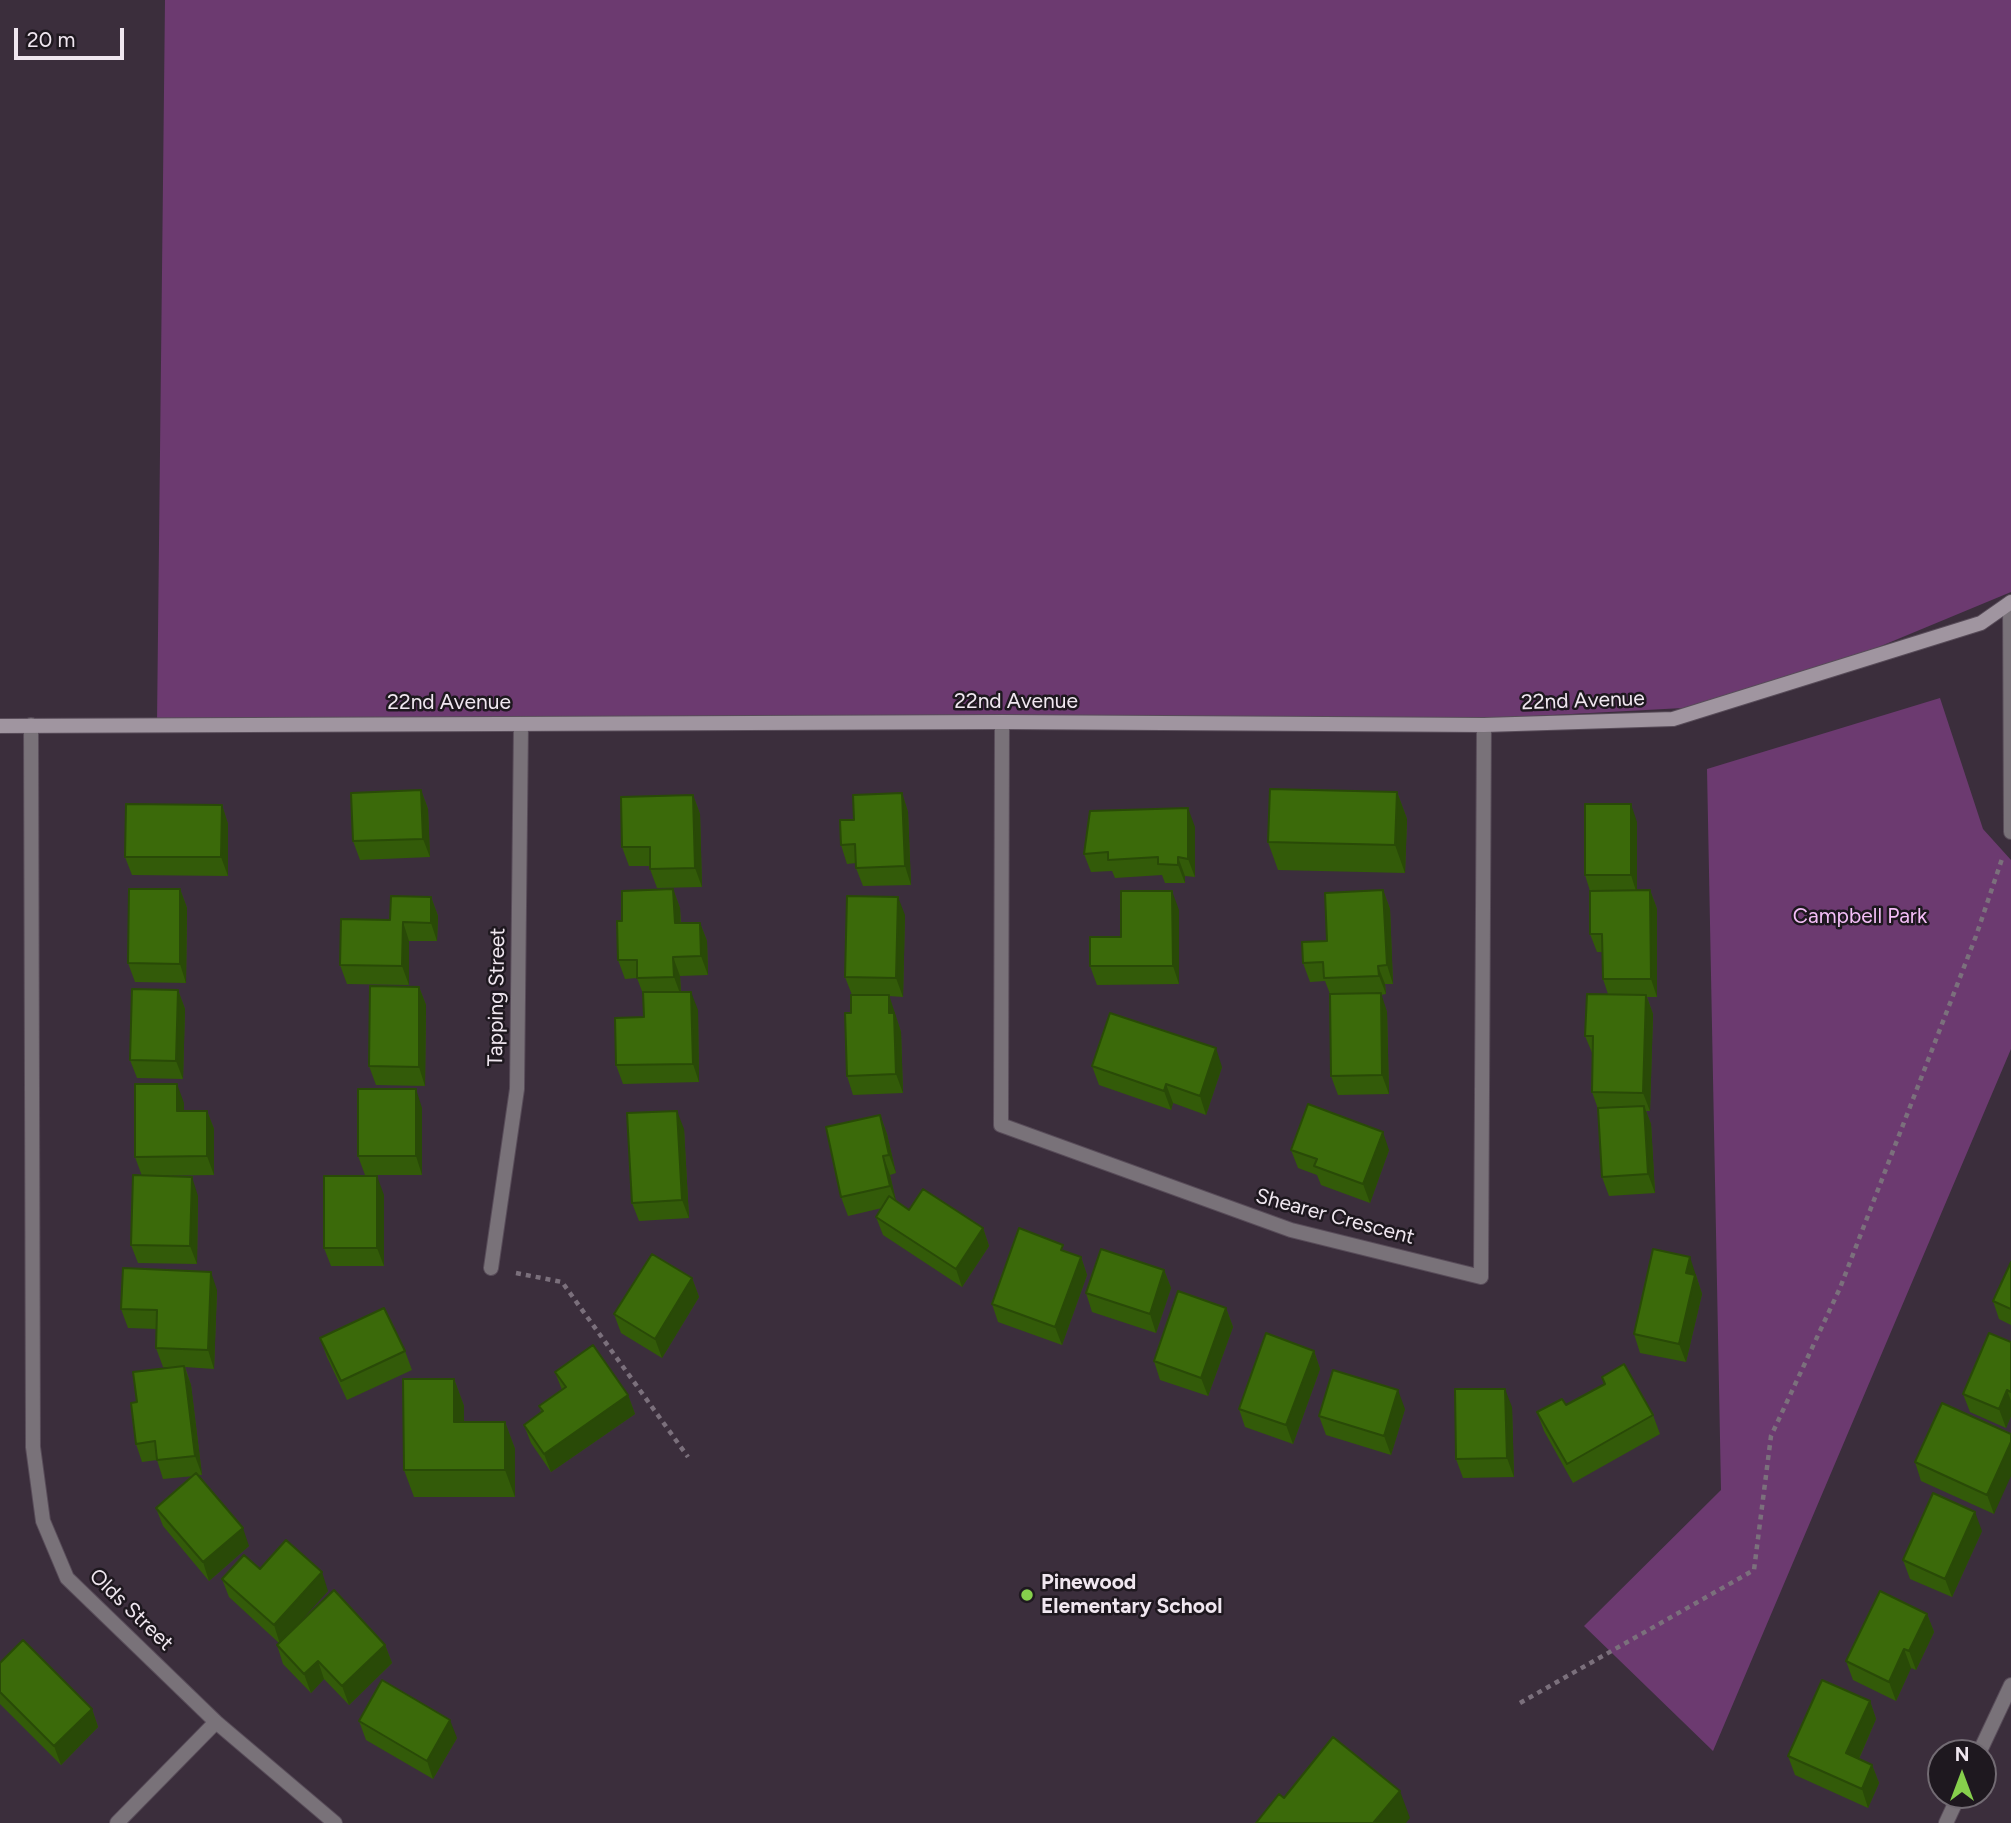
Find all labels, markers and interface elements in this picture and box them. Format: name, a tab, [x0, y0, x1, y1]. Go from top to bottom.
scale bar	[18, 14, 128, 58]
text: 20 m	[27, 27, 75, 52]
street label: 22nd Avenue	[1521, 686, 1645, 716]
street label: 22nd Avenue	[954, 689, 1078, 715]
street label: 22nd Avenue	[387, 690, 511, 716]
park label: Campbell Park	[1793, 904, 1927, 930]
street label: Tapping Street	[483, 927, 511, 1067]
street label: Shearer Crescent	[1253, 1184, 1417, 1250]
street label: Olds Street	[84, 1564, 178, 1656]
place label: Pinewood Elementary School	[1041, 1570, 1222, 1620]
marker: Pinewood Elementary School	[1019, 1587, 1035, 1603]
north arrow	[1927, 1739, 1997, 1809]
text: N	[1955, 1743, 1969, 1766]

